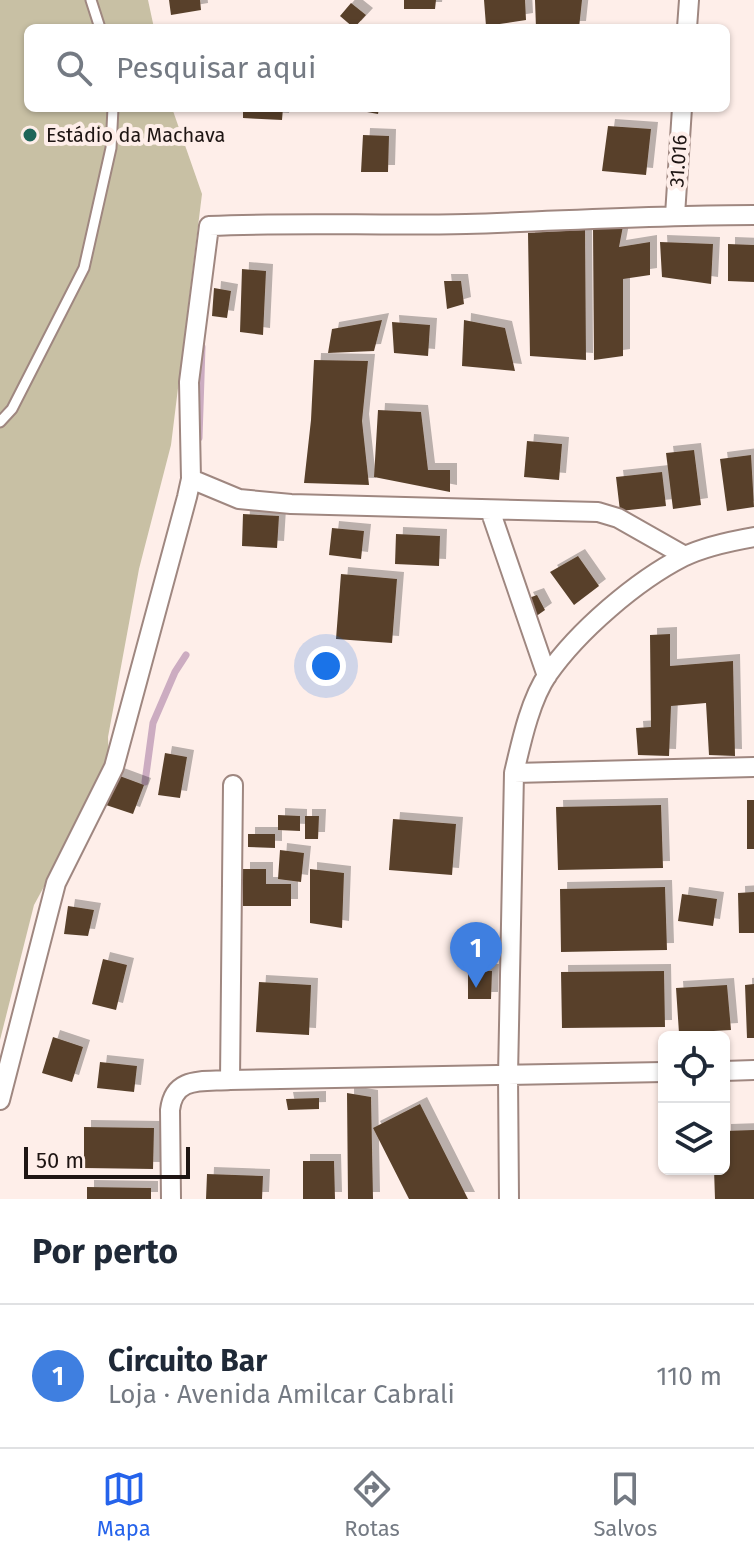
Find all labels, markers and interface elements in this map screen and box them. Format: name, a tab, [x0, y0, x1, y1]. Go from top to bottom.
search box	[24, 24, 730, 112]
icon: search	[52, 46, 96, 90]
text: Pesquisar aqui	[116, 50, 317, 86]
place label: Estádio da Machava	[46, 123, 225, 147]
marker: Estádio da Machava	[21, 126, 39, 144]
street label: 31.016	[664, 134, 692, 188]
your location	[306, 646, 346, 686]
pin: 1	[450, 922, 502, 988]
map controls	[658, 1031, 730, 1175]
button: locate	[658, 1031, 730, 1103]
button: layers	[658, 1103, 730, 1175]
scale bar	[24, 1143, 190, 1179]
text: 50 m	[36, 1147, 84, 1174]
text: Por perto	[32, 1231, 178, 1272]
text: Circuito Bar	[108, 1343, 267, 1379]
text: 1	[52, 1361, 64, 1392]
text: 110 m	[656, 1361, 722, 1392]
text: Loja · Avenida Amilcar Cabrali	[108, 1379, 455, 1410]
tab: Mapa	[97, 1467, 151, 1542]
tab: Rotas	[344, 1467, 400, 1542]
tab: Salvos	[593, 1467, 657, 1542]

